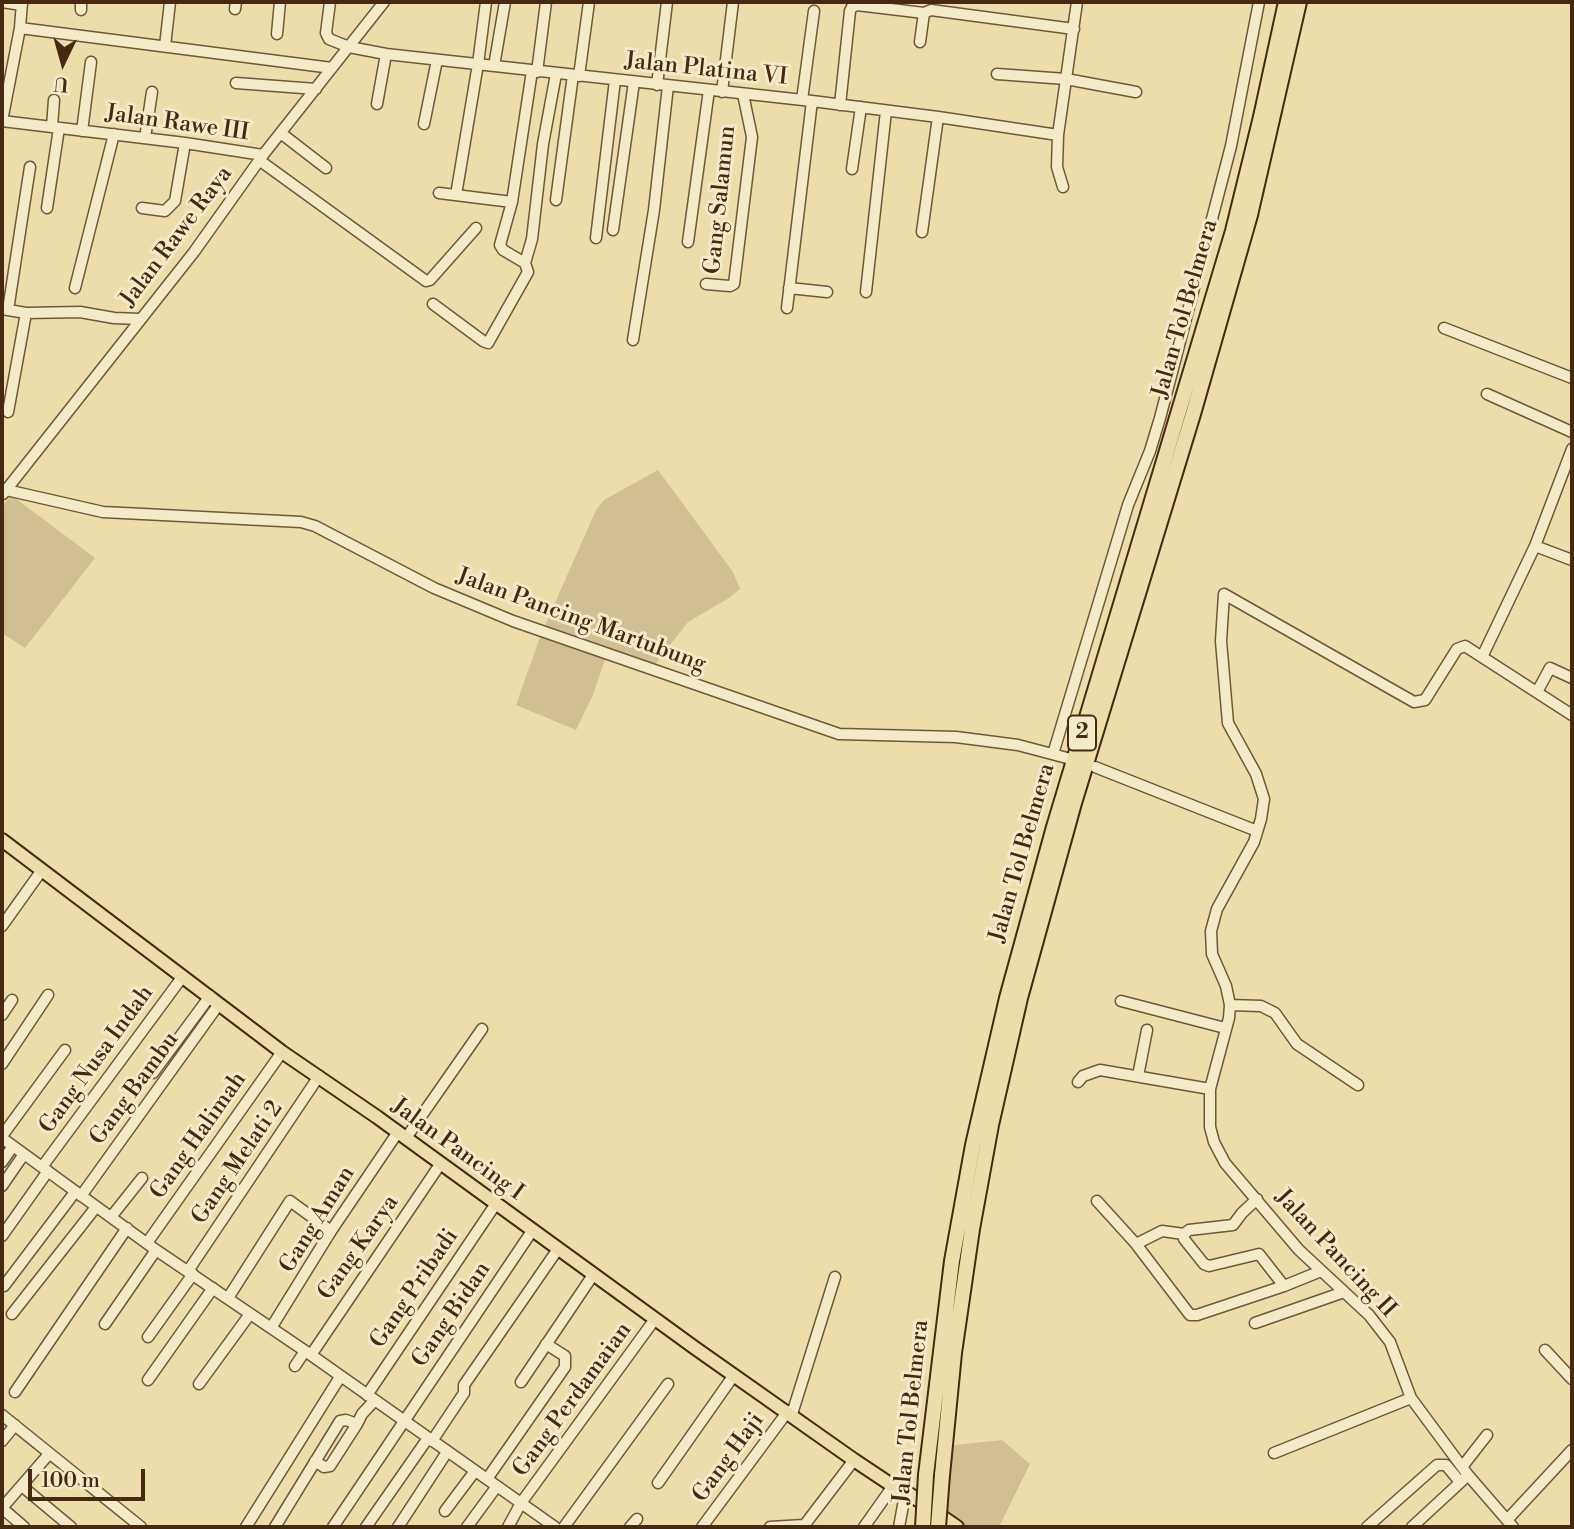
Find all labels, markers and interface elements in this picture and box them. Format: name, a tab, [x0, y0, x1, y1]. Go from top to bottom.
north arrow	[28, 28, 98, 98]
street label: Jalan Platina VI	[623, 48, 789, 92]
text: U	[53, 71, 70, 97]
street label: Jalan Rawe III	[104, 100, 250, 148]
street label: Gang Salamun	[699, 124, 743, 276]
street label: Jalan Rawe Raya	[115, 161, 239, 313]
street label: Jalan Tol Belmera	[1147, 216, 1225, 402]
street label: Jalan Pancing Martubung	[453, 563, 709, 679]
road number: 2	[1068, 716, 1096, 750]
street label: Jalan Tol Belmera	[984, 760, 1062, 946]
street label: Gang Nusa Indah	[34, 981, 160, 1139]
street label: Gang Bambu	[85, 1027, 185, 1151]
street label: Gang Halimah	[145, 1067, 253, 1205]
street label: Jalan Pancing I	[386, 1093, 528, 1207]
street label: Gang Melati 2	[187, 1096, 289, 1230]
street label: Gang Aman	[274, 1162, 362, 1278]
street label: Jalan Pancing II	[1269, 1184, 1401, 1324]
street label: Gang Karya	[313, 1190, 405, 1306]
street label: Gang Pribadi	[365, 1224, 465, 1354]
street label: Gang Bidan	[407, 1257, 497, 1373]
street label: Gang Perdamaian	[508, 1317, 638, 1483]
street label: Jalan Tol Belmera	[889, 1319, 935, 1505]
street label: Gang Haji	[687, 1408, 771, 1508]
scale bar	[32, 1456, 149, 1500]
text: 100 m	[41, 1468, 100, 1494]

